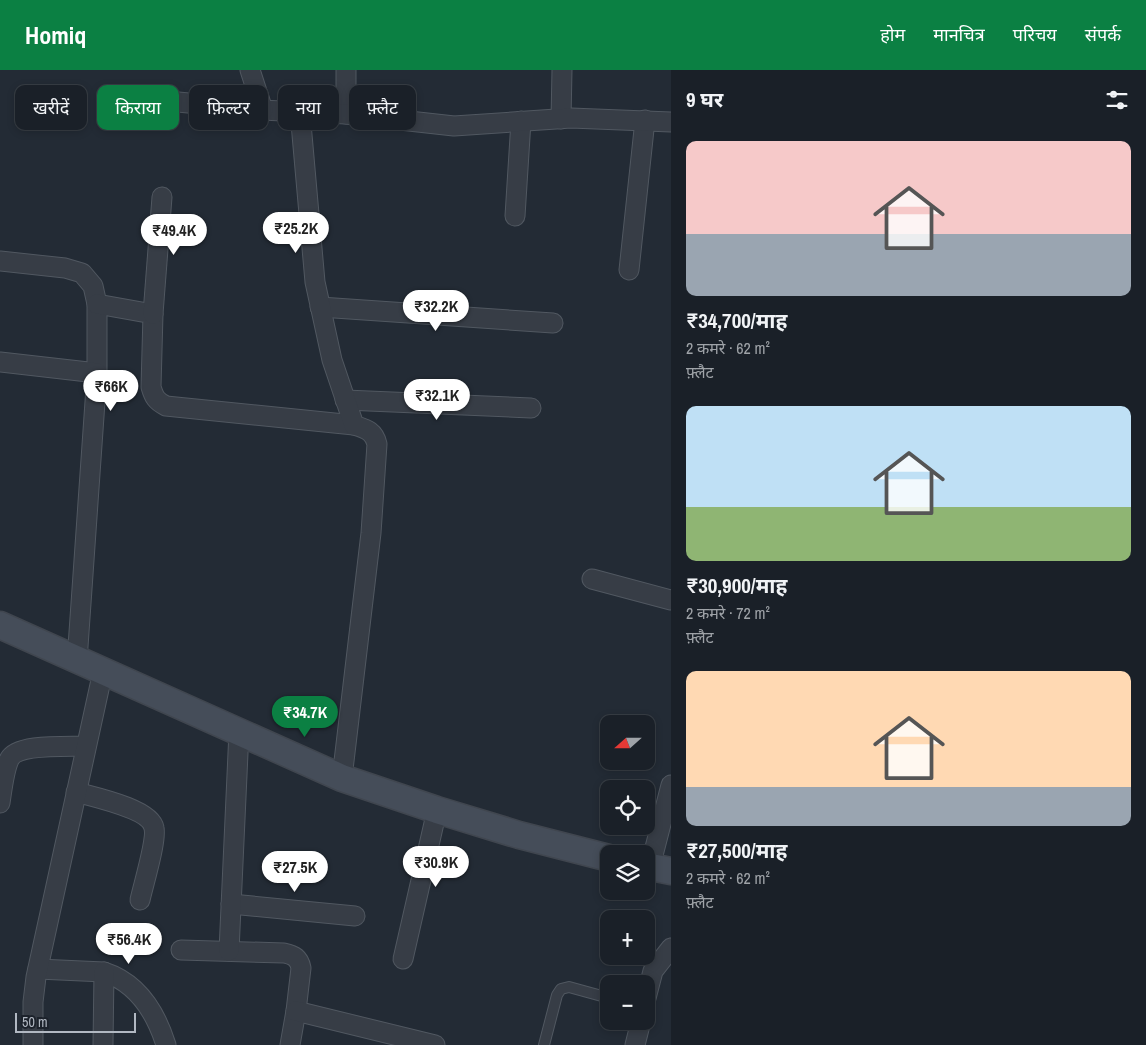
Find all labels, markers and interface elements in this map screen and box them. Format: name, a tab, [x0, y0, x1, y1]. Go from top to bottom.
text: Homiq	[25, 19, 86, 51]
text: होम	[880, 22, 905, 47]
text: मानचित्र	[933, 22, 985, 47]
text: परिचय	[1013, 22, 1057, 47]
text: संपर्क	[1085, 22, 1121, 47]
chip: खरीदें	[15, 85, 87, 130]
chip: किराया	[97, 85, 179, 130]
chip: फ़िल्टर	[189, 85, 268, 130]
chip: नया	[278, 85, 339, 130]
chip: फ़्लैट	[349, 85, 416, 130]
text: 9 घर	[686, 85, 723, 114]
icon: filters	[1103, 86, 1131, 114]
icon: home	[864, 173, 954, 263]
pin: ₹25.2K	[255, 212, 337, 254]
pin: ₹49.4K	[133, 214, 215, 256]
text: ₹25.2K	[274, 217, 318, 239]
text: ₹49.4K	[152, 219, 196, 241]
pin: ₹32.2K	[395, 290, 477, 332]
text: ₹32.2K	[414, 295, 458, 317]
text: ₹34,700/माह	[686, 306, 787, 335]
text: 2 कमरे · 62 m²	[686, 337, 770, 359]
text: फ़्लैट	[686, 361, 714, 383]
pin: ₹66K	[81, 370, 141, 412]
text: ₹66K	[94, 375, 128, 397]
pin: ₹32.1K	[396, 378, 478, 421]
text: ₹32.1K	[415, 384, 459, 406]
icon: home	[864, 438, 954, 528]
text: ₹30,900/माह	[686, 571, 787, 600]
text: 2 कमरे · 72 m²	[686, 602, 770, 624]
text: फ़्लैट	[686, 626, 714, 648]
pin: ₹34.7K	[264, 696, 346, 738]
text: ₹34.7K	[283, 701, 327, 723]
icon: home	[864, 703, 954, 793]
north arrow	[600, 715, 655, 770]
map controls	[600, 715, 655, 1030]
button: locate	[600, 780, 655, 835]
text: ₹27,500/माह	[686, 836, 787, 865]
button: layers	[600, 845, 655, 900]
pin: ₹30.9K	[395, 846, 477, 888]
pin: ₹27.5K	[254, 850, 336, 893]
text: ₹30.9K	[414, 851, 458, 873]
text: ₹27.5K	[273, 856, 317, 878]
text: 2 कमरे · 62 m²	[686, 867, 770, 889]
text: फ़्लैट	[686, 891, 714, 913]
button: +	[600, 910, 655, 965]
pin: ₹56.4K	[88, 922, 170, 965]
text: ₹56.4K	[107, 928, 151, 950]
button: −	[600, 975, 655, 1030]
scale bar	[15, 1010, 136, 1033]
text: 50 m	[22, 1013, 48, 1031]

